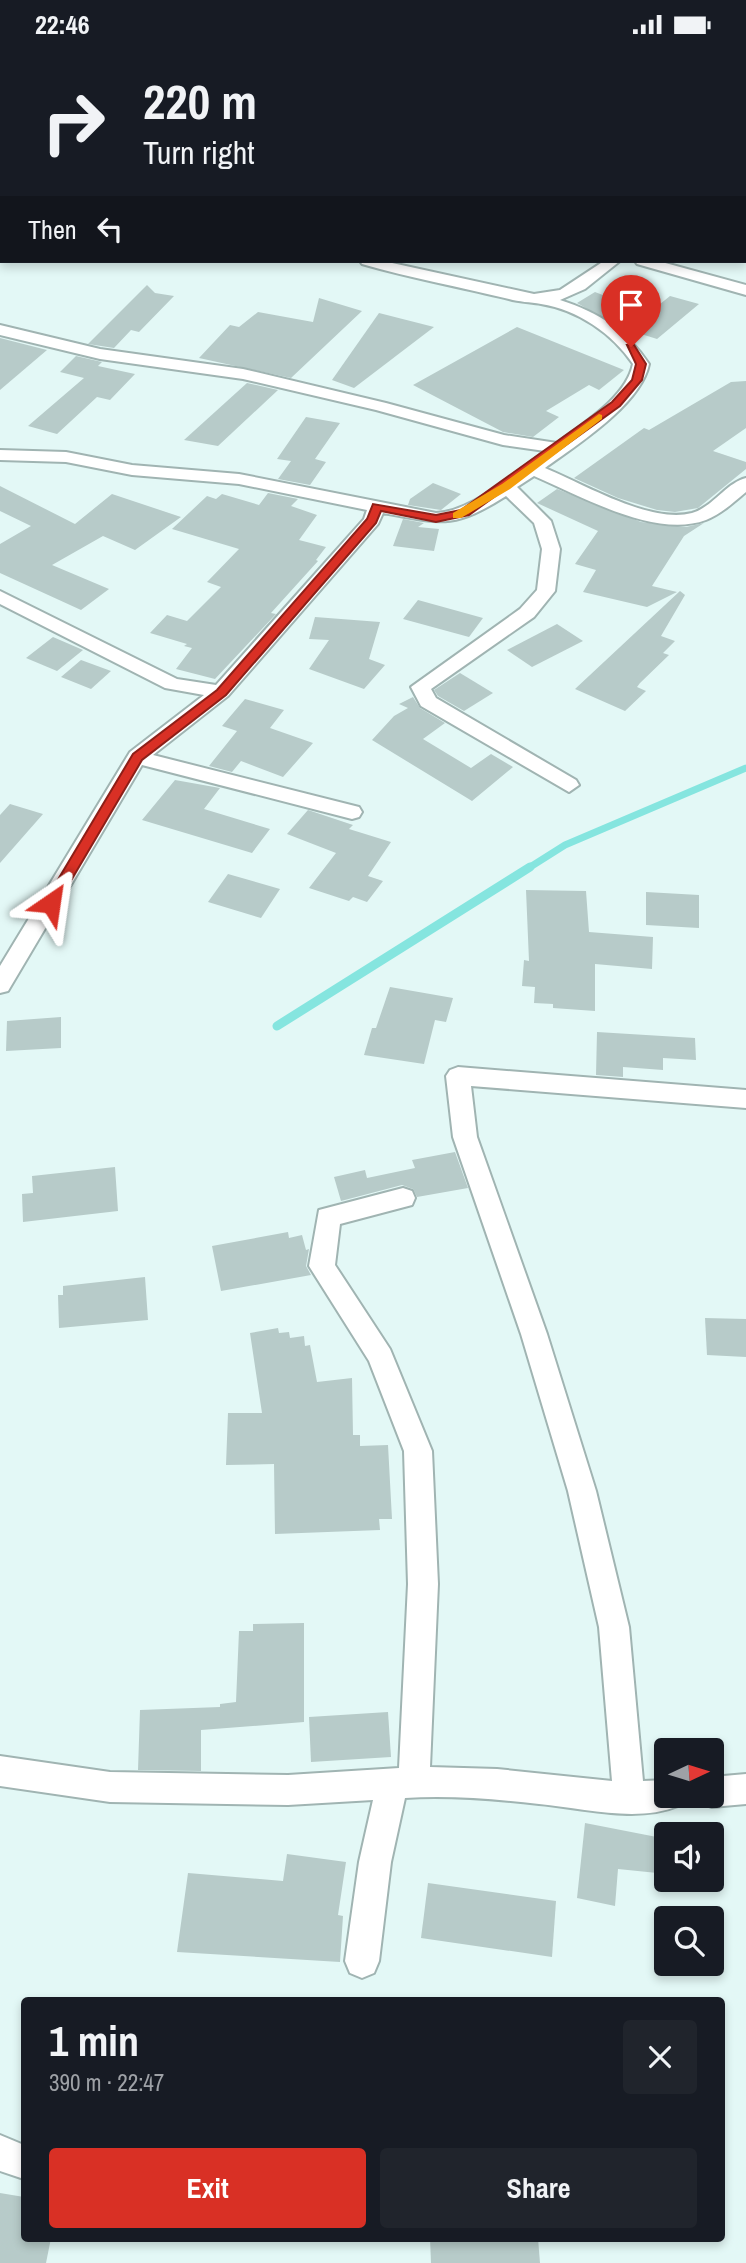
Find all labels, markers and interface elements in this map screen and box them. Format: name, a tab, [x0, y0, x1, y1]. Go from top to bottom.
text: 22:46	[35, 7, 90, 42]
text: 220 m	[143, 68, 257, 134]
icon: right	[28, 77, 119, 168]
text: Turn right	[143, 131, 255, 174]
icon: left	[91, 210, 129, 248]
text: Then	[28, 212, 77, 247]
pin	[601, 275, 661, 347]
icon: arrive	[612, 286, 650, 324]
position arrow	[14, 866, 88, 940]
north arrow	[654, 1738, 724, 1808]
map controls	[654, 1738, 724, 1976]
button: sound	[654, 1822, 724, 1892]
button: search	[654, 1906, 724, 1976]
text: 1 min	[49, 2013, 139, 2069]
button: close	[623, 2020, 697, 2094]
text: 390 m · 22:47	[49, 2067, 164, 2098]
button: Exit	[49, 2148, 366, 2228]
button: Share	[380, 2148, 697, 2228]

